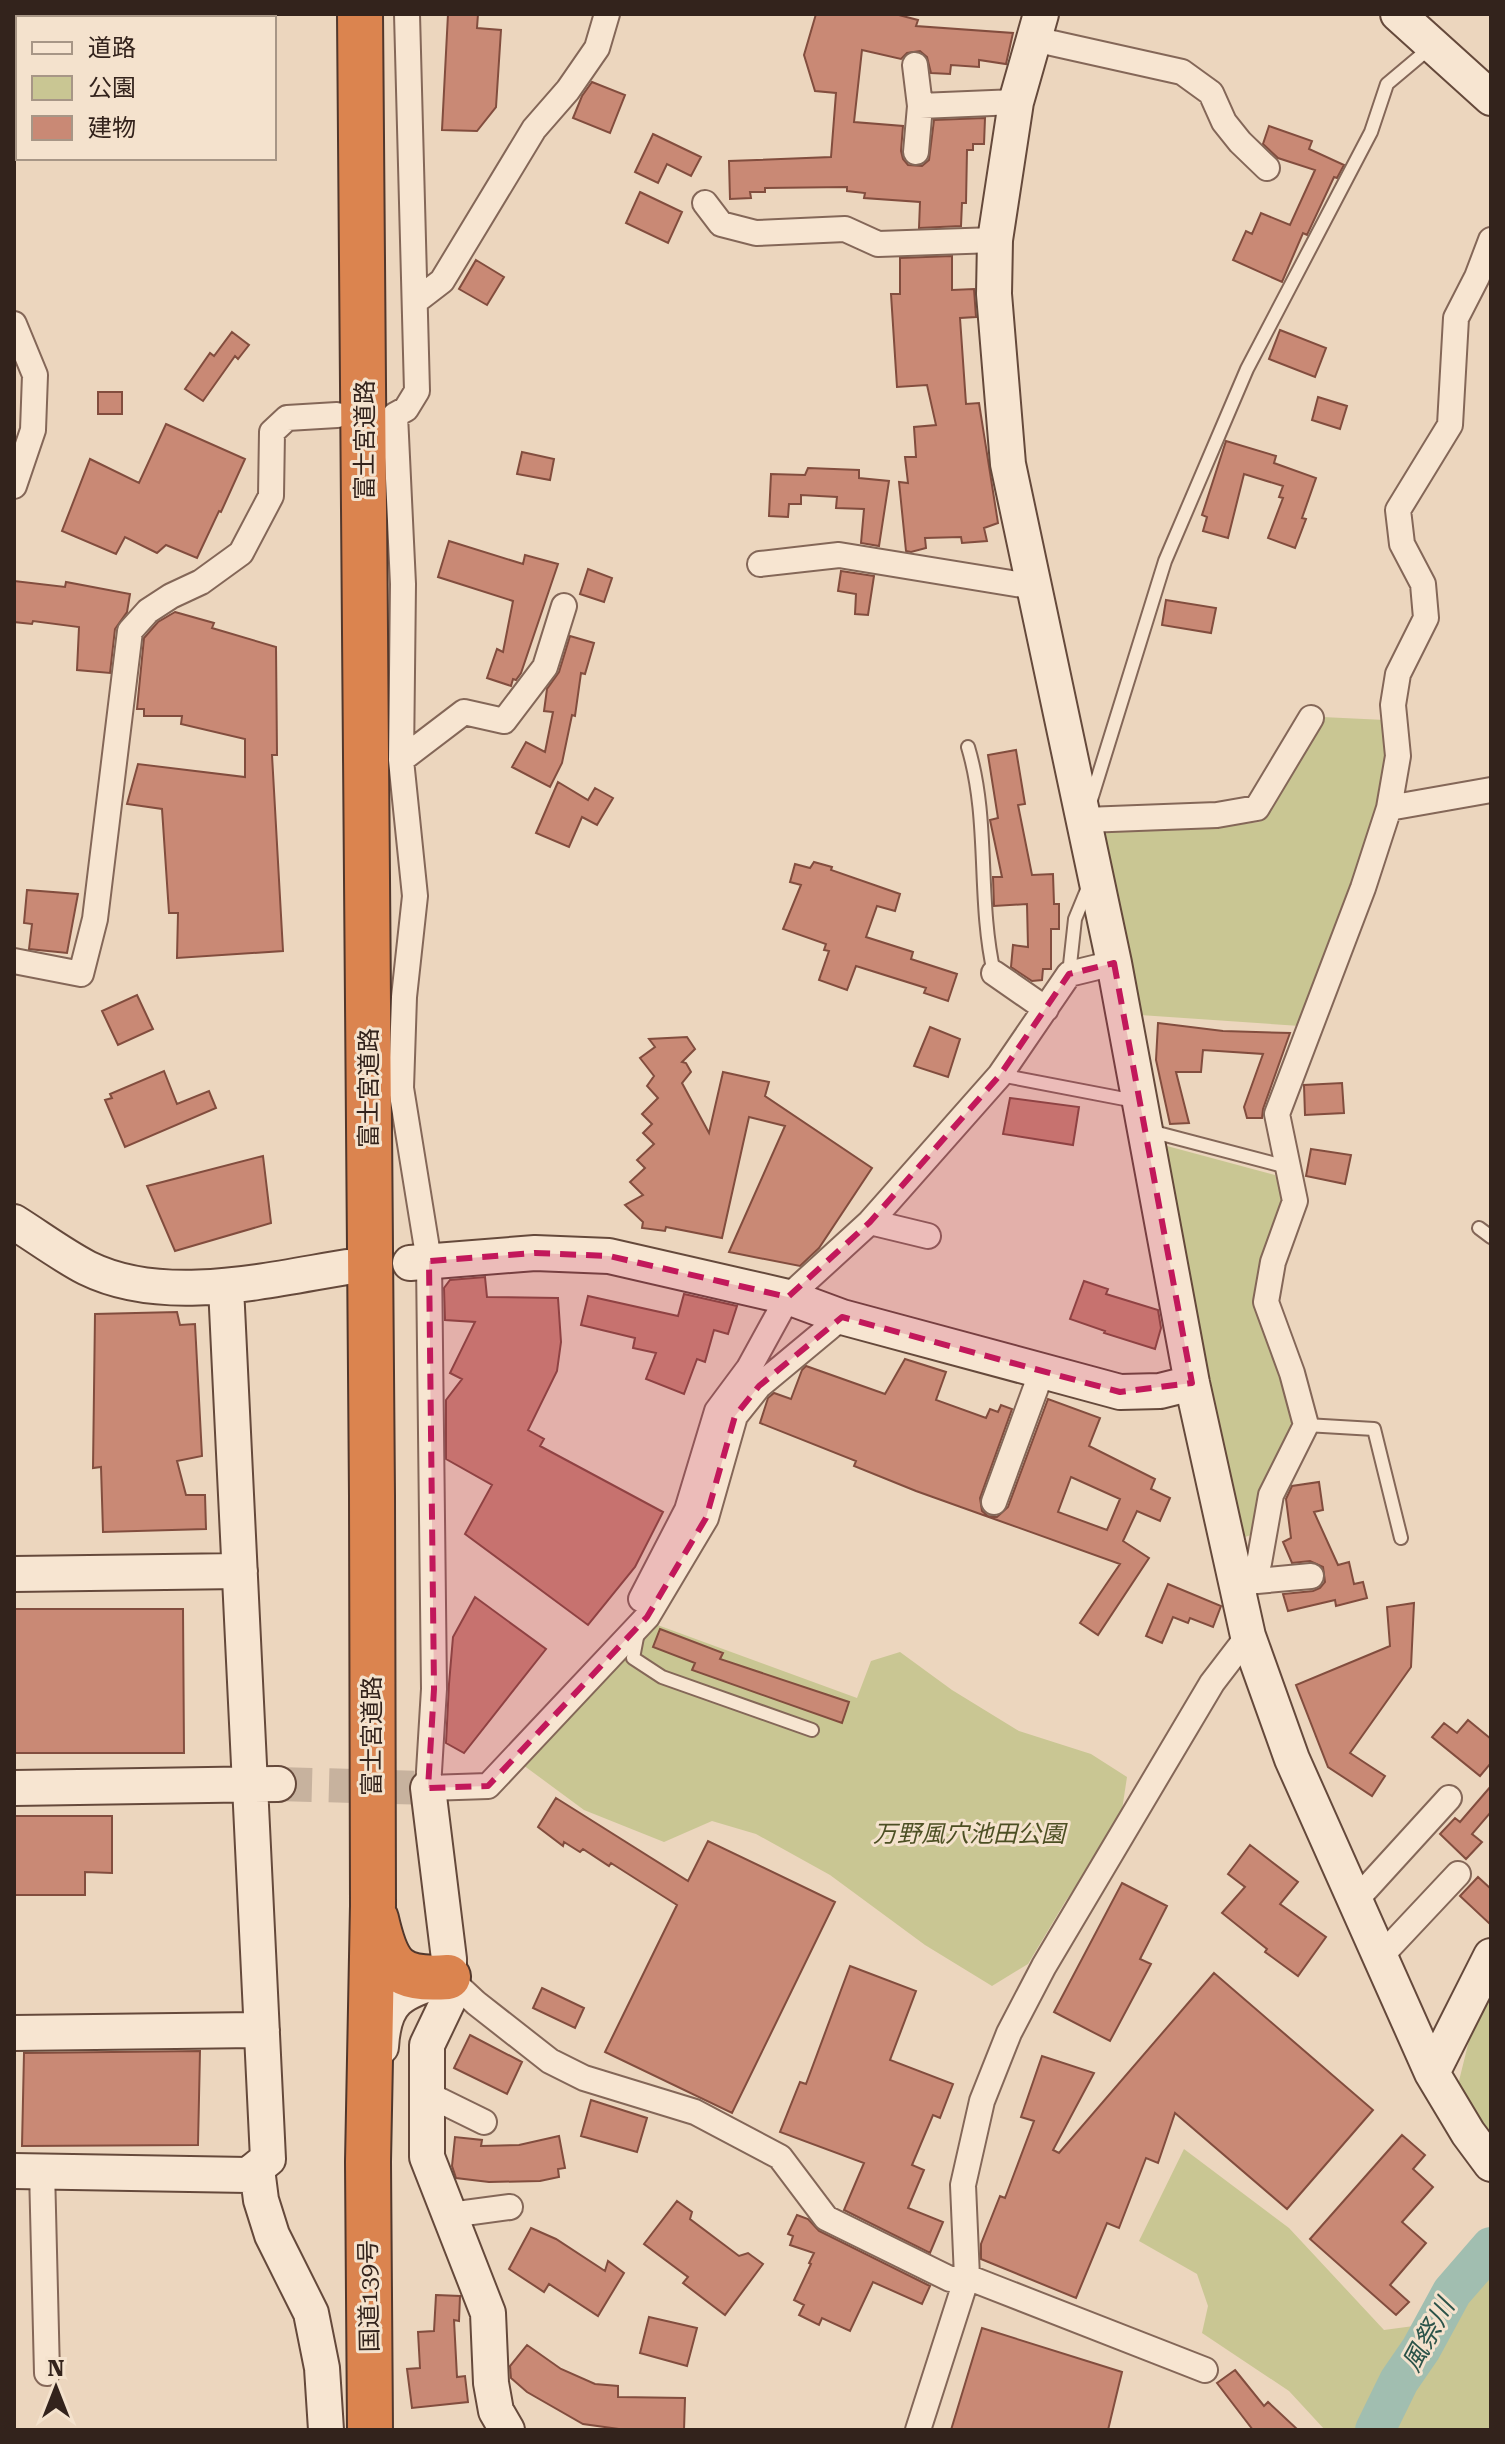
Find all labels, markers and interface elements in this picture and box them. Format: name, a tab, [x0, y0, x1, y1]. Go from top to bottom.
legend	[16, 16, 276, 160]
text: 道路	[88, 34, 136, 62]
text: 公園	[88, 74, 136, 102]
text: 建物	[88, 114, 136, 142]
street label: 富士宮道路	[351, 380, 379, 500]
street label: 富士宮道路	[355, 1028, 383, 1148]
street label: 富士宮道路	[358, 1676, 386, 1796]
park label: 万野風穴池田公園	[873, 1820, 1068, 1848]
street label: 国道139号	[354, 2240, 384, 2352]
water label: 風祭川	[1396, 2291, 1461, 2376]
north arrow	[16, 2348, 96, 2428]
text: N	[48, 2356, 65, 2381]

